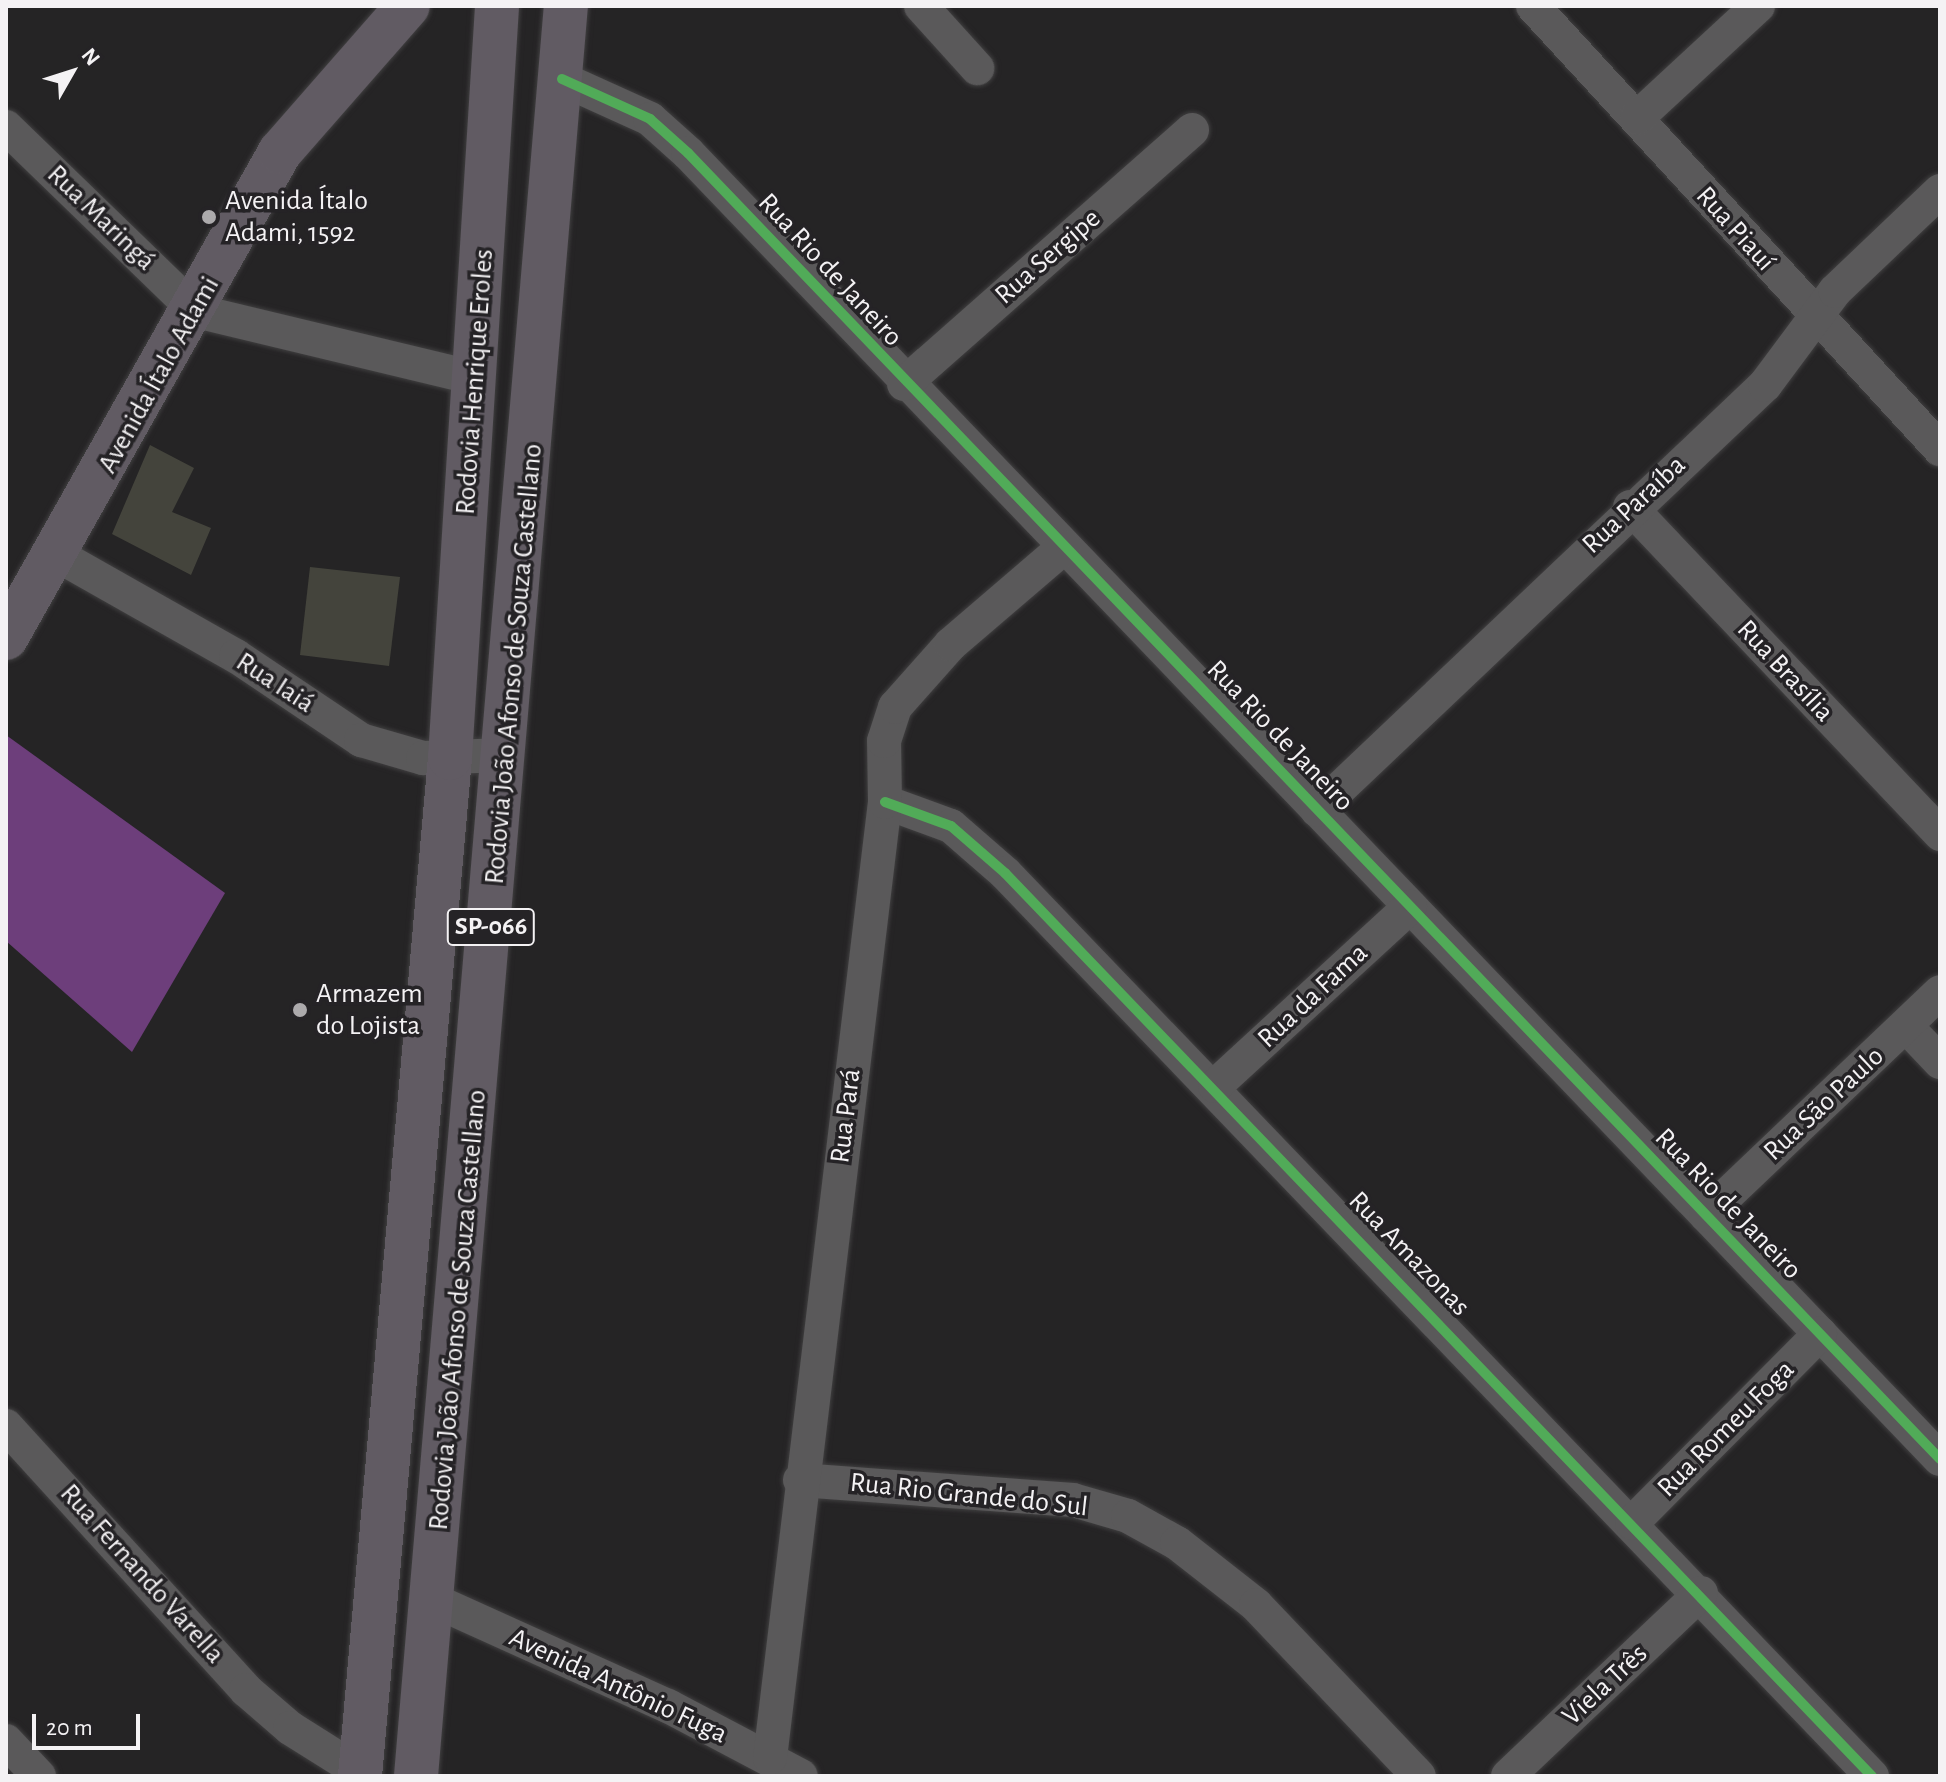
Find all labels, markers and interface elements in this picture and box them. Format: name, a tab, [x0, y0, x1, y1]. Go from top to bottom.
north arrow	[32, 32, 112, 112]
text: N	[77, 44, 104, 70]
street label: Rua Maringá	[40, 158, 162, 278]
street label: Rua Piauí	[1688, 180, 1782, 278]
place label: Avenida Ítalo Adami, 1592	[225, 184, 368, 250]
street label: Rua Rio de Janeiro	[750, 186, 910, 354]
street label: Rua Sergipe	[988, 202, 1108, 312]
marker: Avenida Ítalo Adami, 1592	[200, 208, 218, 226]
street label: Rodovia Henrique Eroles	[449, 248, 501, 516]
street label: Avenida Ítalo Adami	[91, 271, 227, 479]
street label: Rodovia João Afonso de Souza Castellano	[478, 442, 550, 886]
street label: Rua Paraíba	[1575, 449, 1693, 561]
street label: Rua Brasília	[1729, 613, 1841, 729]
street label: Rua Iaiá	[230, 645, 320, 721]
street label: Rua Rio de Janeiro	[1199, 653, 1361, 819]
road number: SP-066	[445, 905, 537, 949]
street label: Rua da Fama	[1251, 937, 1375, 1055]
place label: Armazem do Lojista	[316, 977, 423, 1043]
marker: Armazem do Lojista	[291, 1001, 309, 1019]
street label: Rua São Paulo	[1757, 1040, 1891, 1168]
street label: Rua Pará	[824, 1067, 868, 1165]
street label: Rodovia João Afonso de Souza Castellano	[422, 1088, 494, 1532]
street label: Rua Rio de Janeiro	[1647, 1121, 1809, 1287]
street label: Rua Amazonas	[1341, 1185, 1477, 1323]
street label: Rua Romeu Foga	[1650, 1353, 1802, 1505]
street label: Rua Rio Grande do Sul	[848, 1466, 1090, 1524]
street label: Rua Fernando Varella	[53, 1477, 231, 1671]
street label: Avenida Antônio Fuga	[504, 1621, 732, 1751]
street label: Viela Três	[1555, 1637, 1655, 1733]
scale bar	[36, 1698, 144, 1748]
text: 20 m	[46, 1716, 93, 1740]

